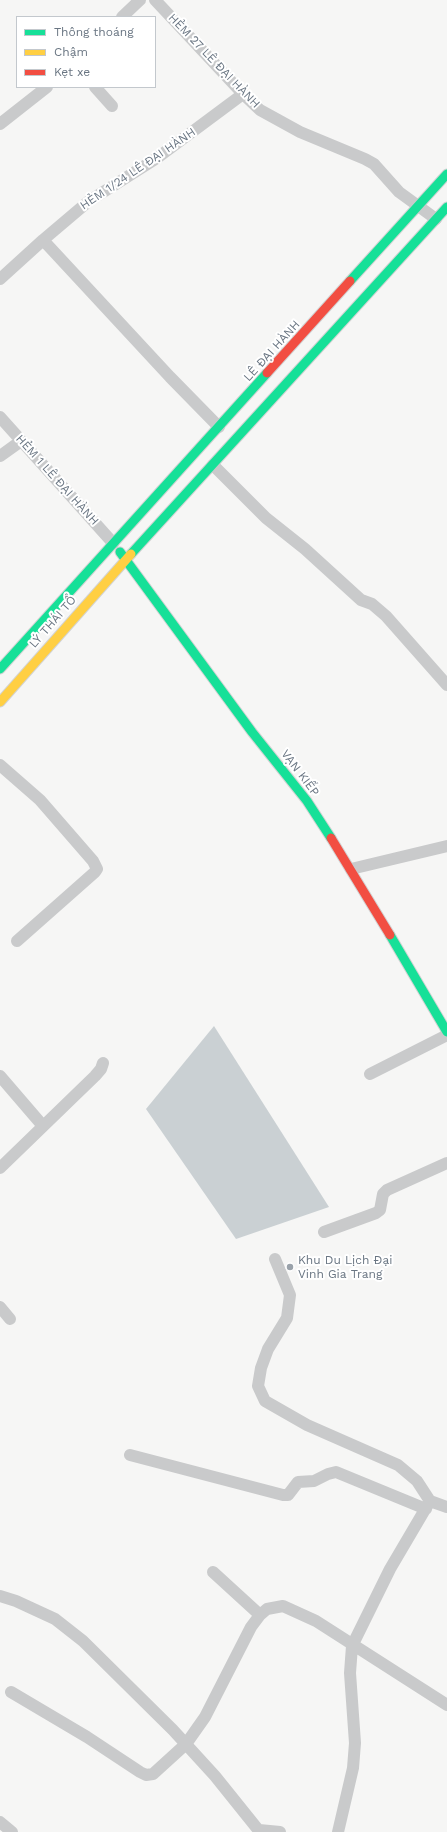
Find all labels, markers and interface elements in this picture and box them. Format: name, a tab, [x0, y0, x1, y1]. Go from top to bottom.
street label: HẺM 27 LÊ ĐẠI HÀNH	[165, 11, 263, 111]
legend	[16, 16, 156, 88]
text: Thông thoáng	[54, 25, 134, 39]
text: Chậm	[54, 45, 88, 59]
text: Kẹt xe	[54, 65, 90, 79]
street label: HẺM 1/24 LÊ ĐẠI HÀNH	[78, 125, 198, 213]
street label: LÊ ĐẠI HÀNH	[241, 317, 303, 385]
street label: HẺM 1 LÊ ĐẠI HÀNH	[13, 432, 101, 528]
street label: LÝ THÁI TỔ	[26, 593, 80, 651]
street label: VẠN KIẾP	[278, 747, 322, 799]
place label: Khu Du Lịch Đại Vinh Gia Trang	[298, 1253, 392, 1281]
marker: Khu Du Lịch Đại Vinh Gia Trang	[285, 1262, 295, 1272]

